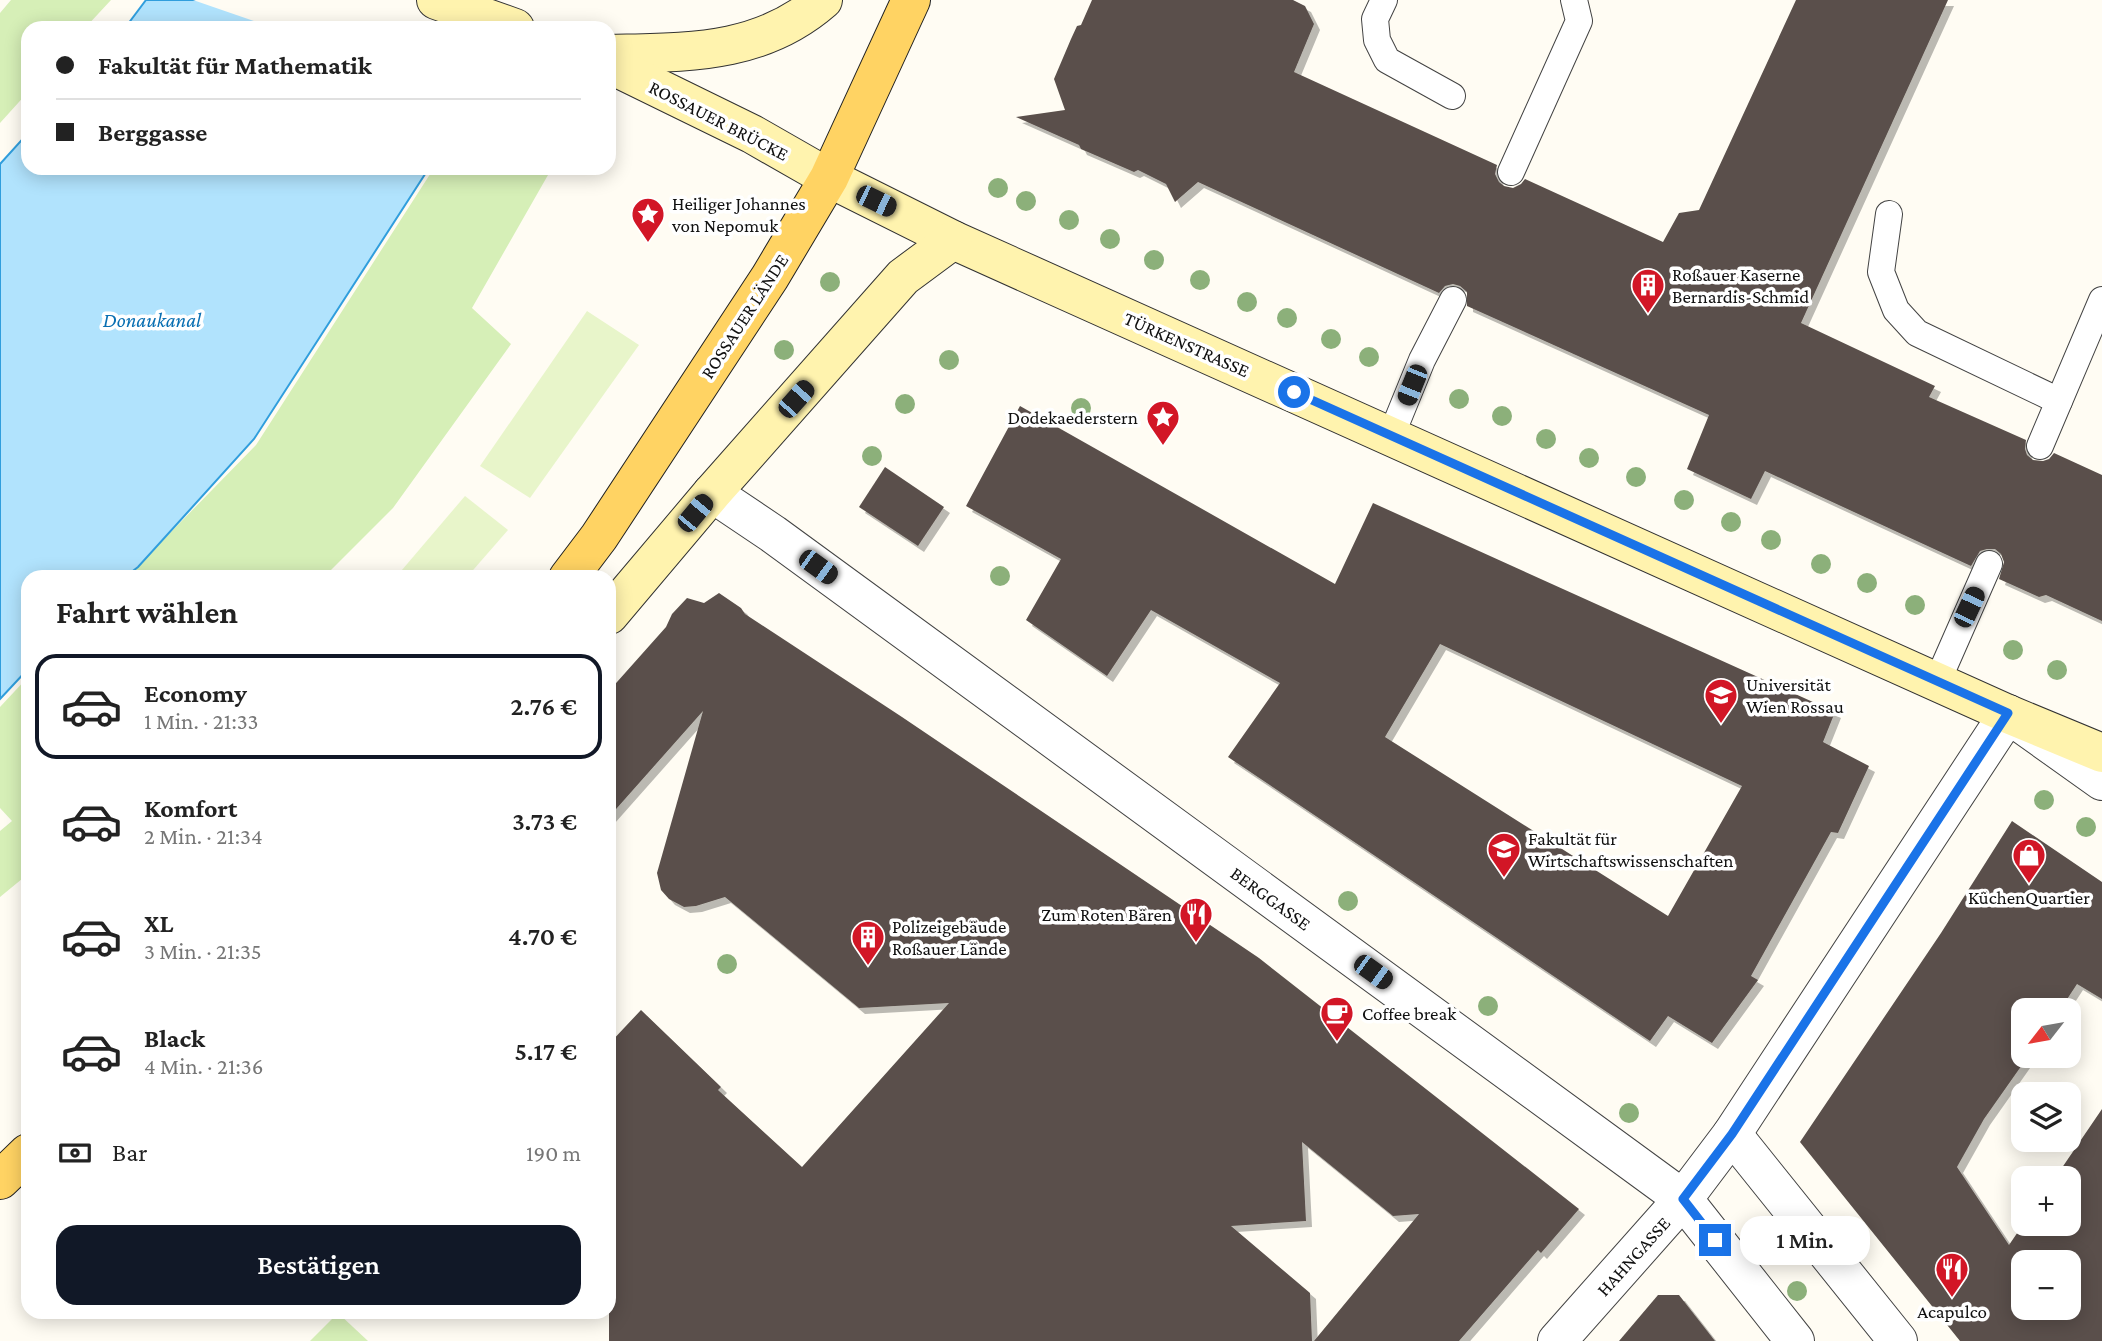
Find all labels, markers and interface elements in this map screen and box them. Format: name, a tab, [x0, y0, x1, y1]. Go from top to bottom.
text: Fakultät für Mathematik	[98, 51, 372, 80]
street label: ROSSAUER BRÜCKE	[646, 76, 792, 165]
text: Berggasse	[98, 118, 207, 147]
car	[853, 182, 900, 220]
place label: Heiliger Johannes von Nepomuk	[671, 193, 806, 236]
place icon: Heiliger Johannes von Nepomuk	[629, 195, 667, 244]
street label: ROSSAUER LÄNDE	[696, 250, 792, 382]
place label: Roßauer Kaserne Bernardis-Schmid	[1672, 264, 1809, 307]
building icon: Roßauer Kaserne Bernardis-Schmid	[1629, 266, 1667, 315]
street label: TÜRKENSTRASSE	[1121, 307, 1253, 381]
water label: Donaukanal	[103, 308, 202, 332]
car	[1395, 362, 1430, 408]
car	[775, 376, 818, 422]
route start	[1278, 376, 1310, 408]
place icon: Dodekaederstern	[1144, 398, 1182, 447]
place label: Dodekaederstern	[1008, 407, 1138, 428]
car	[674, 490, 717, 536]
car	[795, 546, 842, 588]
car	[1951, 584, 1988, 630]
text: Fahrt wählen	[56, 594, 238, 630]
place label: Universität Wien Rossau	[1746, 674, 1844, 717]
icon: car	[60, 675, 123, 738]
school or university icon: Universität Wien Rossau	[1702, 676, 1740, 725]
text: Economy	[144, 679, 247, 708]
text: 2.76 €	[511, 692, 577, 721]
text: 1 Min. · 21:33	[144, 708, 258, 734]
icon: car	[60, 790, 123, 853]
text: Komfort	[144, 794, 237, 823]
text: 3.73 €	[512, 807, 577, 836]
text: 2 Min. · 21:34	[144, 823, 263, 849]
place label: Fakultät für Wirtschaftswissenschaften	[1528, 828, 1733, 871]
school or university icon: Fakultät für Wirtschaftswissenschaften	[1485, 830, 1523, 879]
shop icon: KüchenQuartier	[2010, 836, 2048, 885]
street label: BERGGASSE	[1227, 862, 1315, 934]
place label: KüchenQuartier	[1968, 887, 2090, 908]
restaurant icon: Zum Roten Bären	[1177, 895, 1215, 944]
place label: Zum Roten Bären	[1041, 904, 1172, 925]
icon: car	[60, 905, 123, 968]
text: XL	[144, 909, 173, 938]
place label: Polizeigebäude Roßauer Lände	[892, 916, 1007, 959]
building icon: Polizeigebäude Roßauer Lände	[849, 918, 887, 967]
text: 4.70 €	[508, 922, 577, 951]
text: 3 Min. · 21:35	[144, 938, 262, 964]
car	[1350, 951, 1397, 993]
cafe icon: Coffee break	[1318, 994, 1356, 1043]
north arrow	[2011, 998, 2081, 1068]
map controls	[2011, 998, 2081, 1320]
place label: Coffee break	[1362, 1003, 1457, 1024]
icon: car	[60, 1020, 123, 1083]
text: Black	[144, 1024, 205, 1053]
text: 5.17 €	[514, 1037, 577, 1066]
text: 4 Min. · 21:36	[144, 1053, 263, 1079]
button: layers	[2011, 1082, 2081, 1152]
icon: cash	[56, 1134, 94, 1172]
text: Bar	[112, 1138, 148, 1167]
text: 190 m	[526, 1140, 581, 1166]
button: +	[2011, 1166, 2081, 1236]
street label: HAHNGASSE	[1592, 1212, 1674, 1300]
callout: 1 Min.	[1740, 1216, 1869, 1264]
route end	[1699, 1224, 1731, 1256]
button: Bestätigen	[56, 1225, 581, 1305]
text: 1 Min.	[1776, 1227, 1834, 1253]
restaurant icon: Acapulco	[1933, 1250, 1971, 1299]
button: −	[2011, 1250, 2081, 1320]
place label: Acapulco	[1917, 1301, 1987, 1322]

